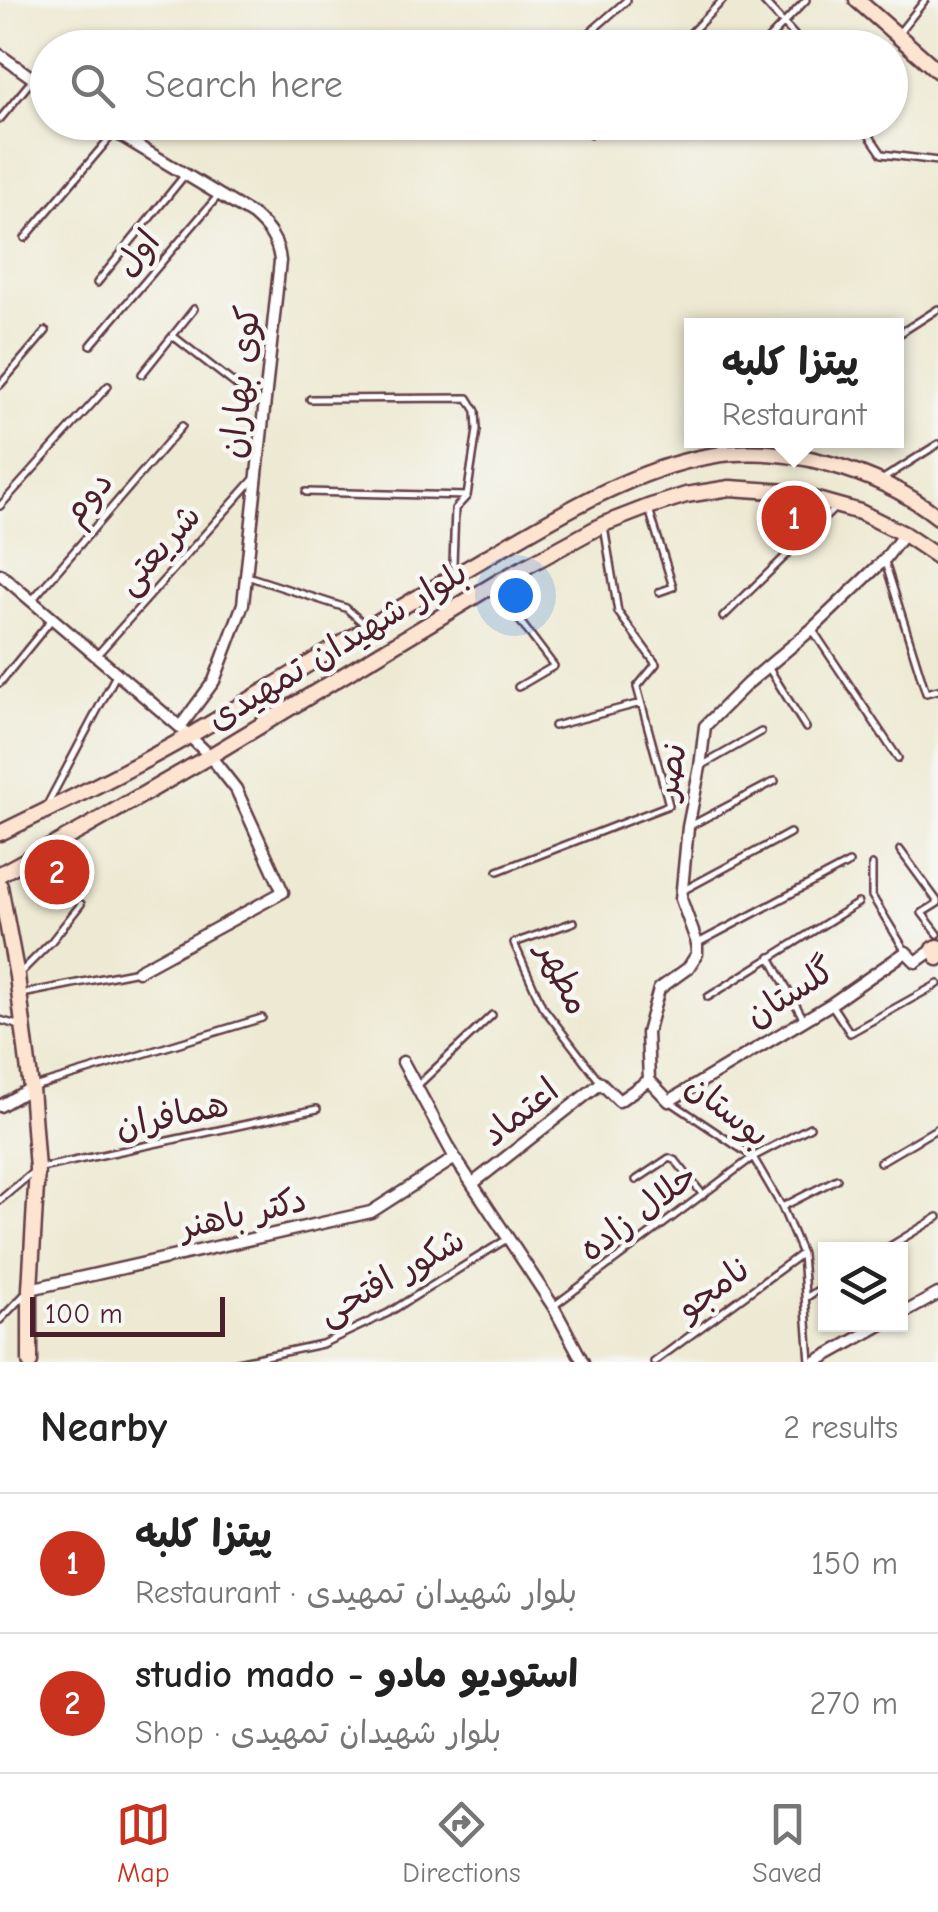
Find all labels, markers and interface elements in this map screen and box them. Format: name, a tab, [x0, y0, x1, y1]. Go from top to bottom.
search box	[30, 30, 908, 140]
icon: search	[65, 58, 120, 113]
text: Search here	[145, 63, 343, 107]
street label: اول	[106, 221, 168, 285]
street label: کوی بهاران	[212, 304, 268, 460]
popup	[684, 318, 904, 448]
text: پیتزا کلبه	[722, 341, 859, 385]
text: Restaurant	[722, 396, 866, 433]
street label: دوم	[53, 462, 126, 536]
pin: 1	[762, 480, 826, 556]
street label: شریعتی	[107, 495, 211, 604]
street label: بلوار شهیدان تمهیدی	[200, 551, 474, 739]
your location	[490, 570, 541, 621]
street label: نصر	[644, 740, 695, 805]
pin: 2	[24, 834, 90, 910]
street label: مطهر	[528, 932, 599, 1021]
street label: گلستان	[738, 949, 842, 1035]
street label: بوستان	[678, 1064, 778, 1156]
street label: اعتماد	[473, 1069, 567, 1155]
street label: همافران	[112, 1083, 232, 1147]
street label: حلال زاده	[571, 1154, 705, 1270]
street label: دکتر باهنر	[173, 1179, 310, 1248]
street label: شکور افتحی	[311, 1219, 472, 1335]
map controls	[818, 1242, 908, 1332]
button: layers	[818, 1242, 908, 1332]
street label: نامجو	[667, 1248, 757, 1330]
scale bar	[30, 1292, 225, 1336]
text: 100 m	[45, 1298, 123, 1330]
text: Nearby	[40, 1403, 167, 1452]
text: 2 results	[783, 1409, 898, 1446]
text: پیتزا کلبه	[135, 1513, 272, 1557]
text: 1	[66, 1545, 79, 1582]
text: 150 m	[811, 1545, 898, 1582]
text: Restaurant · بلوار شهیدان تمهیدی	[135, 1574, 577, 1611]
text: studio mado - استودیو مادو	[135, 1653, 578, 1697]
text: 2	[65, 1685, 80, 1722]
text: 270 m	[810, 1685, 898, 1722]
text: Shop · بلوار شهیدان تمهیدی	[135, 1714, 501, 1751]
tab: Map	[116, 1797, 171, 1889]
tab: Directions	[402, 1797, 521, 1889]
tab: Saved	[752, 1797, 822, 1889]

